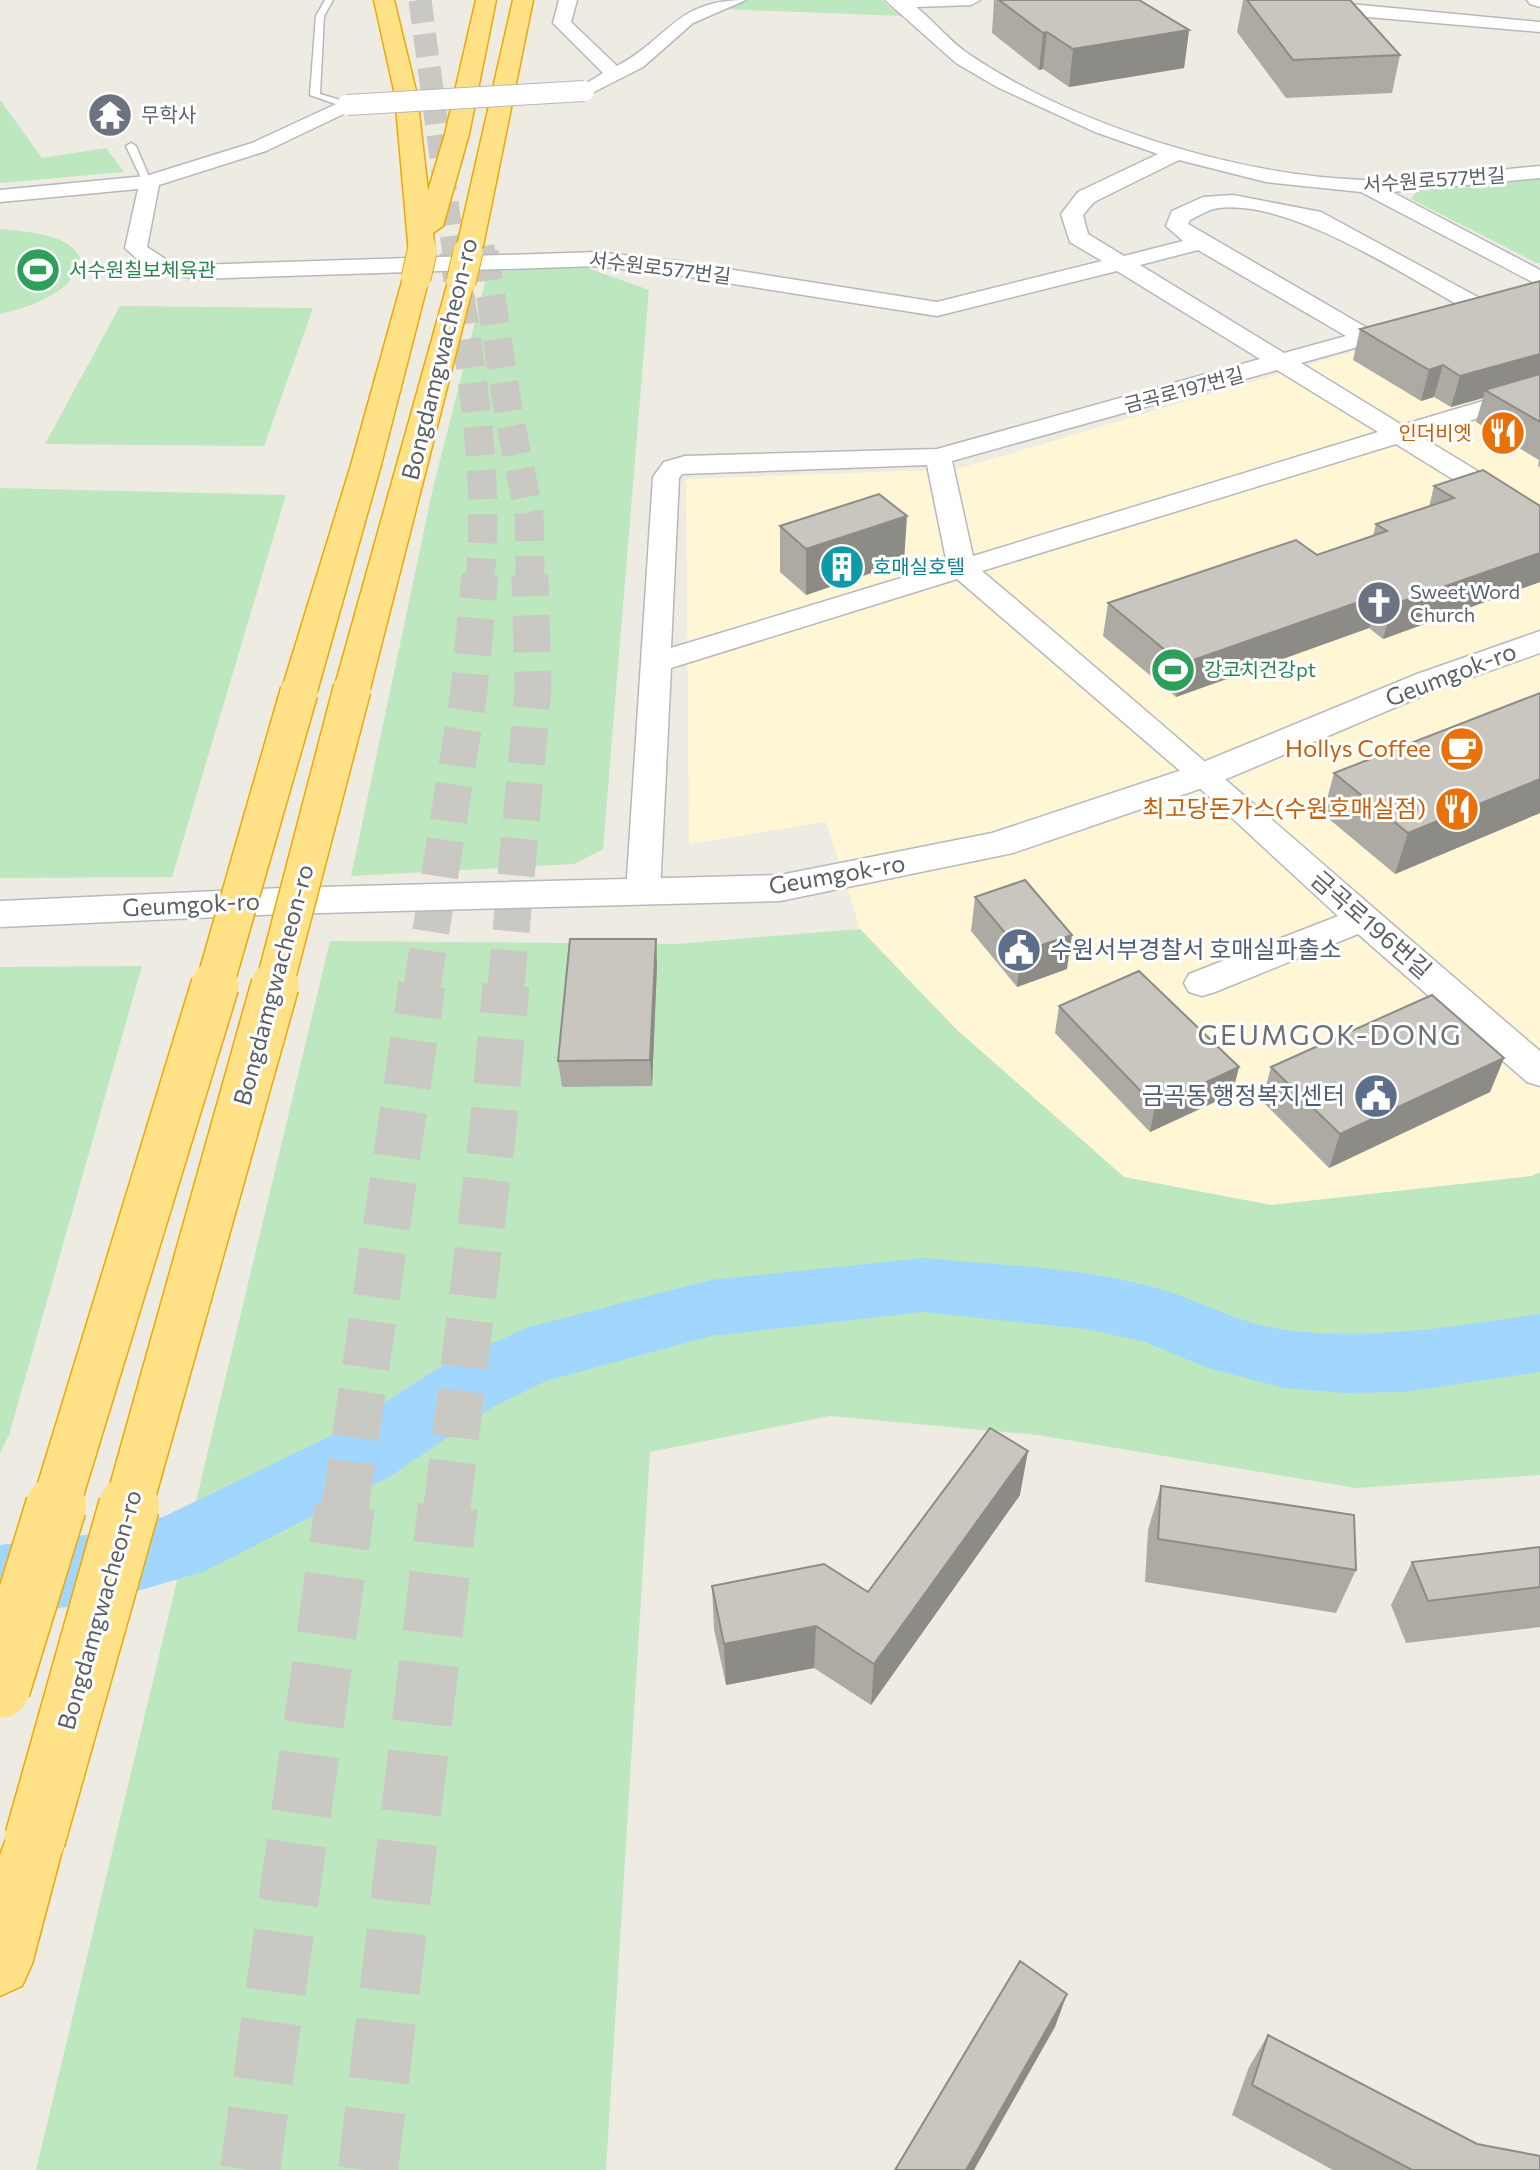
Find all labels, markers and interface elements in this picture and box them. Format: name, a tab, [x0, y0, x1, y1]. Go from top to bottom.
temple icon: 무학사	[86, 91, 134, 139]
place label: 무학사	[141, 102, 196, 126]
street label: 서수원로577번길	[1362, 162, 1506, 196]
street label: Bongdamgwacheon-ro	[394, 235, 483, 483]
sports icon: 서수원칠보체육관	[14, 246, 62, 294]
street label: 서수원로577번길	[588, 246, 733, 288]
place label: 서수원칠보체육관	[69, 257, 216, 281]
street label: 금곡로197번길	[1121, 362, 1246, 417]
restaurant icon: 인더비엣	[1479, 409, 1527, 457]
place label: 인더비엣	[1398, 420, 1472, 444]
building icon: 호매실호텔	[818, 543, 866, 591]
place label: 호매실호텔	[873, 554, 965, 578]
church icon: Sweet Word Church	[1355, 579, 1403, 627]
place label: Sweet Word Church	[1410, 579, 1520, 626]
street label: Geumgok-ro	[1381, 635, 1520, 712]
sports icon: 강코치건강pt	[1149, 646, 1197, 694]
place label: 강코치건강pt	[1204, 657, 1316, 681]
cafe icon: Hollys Coffee	[1438, 725, 1486, 773]
place label: Hollys Coffee	[1285, 733, 1431, 762]
restaurant icon: 최고당돈가스(수원호매실점)	[1433, 785, 1481, 833]
place label: 최고당돈가스(수원호매실점)	[1143, 793, 1426, 822]
street label: Geumgok-ro	[766, 847, 907, 900]
street label: Bongdamgwacheon-ro	[226, 861, 319, 1108]
street label: 금곡로196번길	[1306, 864, 1438, 984]
street label: Geumgok-ro	[121, 885, 261, 922]
public building icon: 수원서부경찰서 호매실파출소	[995, 926, 1043, 974]
place label: 수원서부경찰서 호매실파출소	[1050, 934, 1342, 963]
district label: GEUMGOK-DONG	[1197, 1017, 1463, 1051]
public building icon: 금곡동 행정복지센터	[1352, 1072, 1400, 1120]
place label: 금곡동 행정복지센터	[1142, 1080, 1345, 1109]
street label: Bongdamgwacheon-ro	[50, 1486, 147, 1733]

